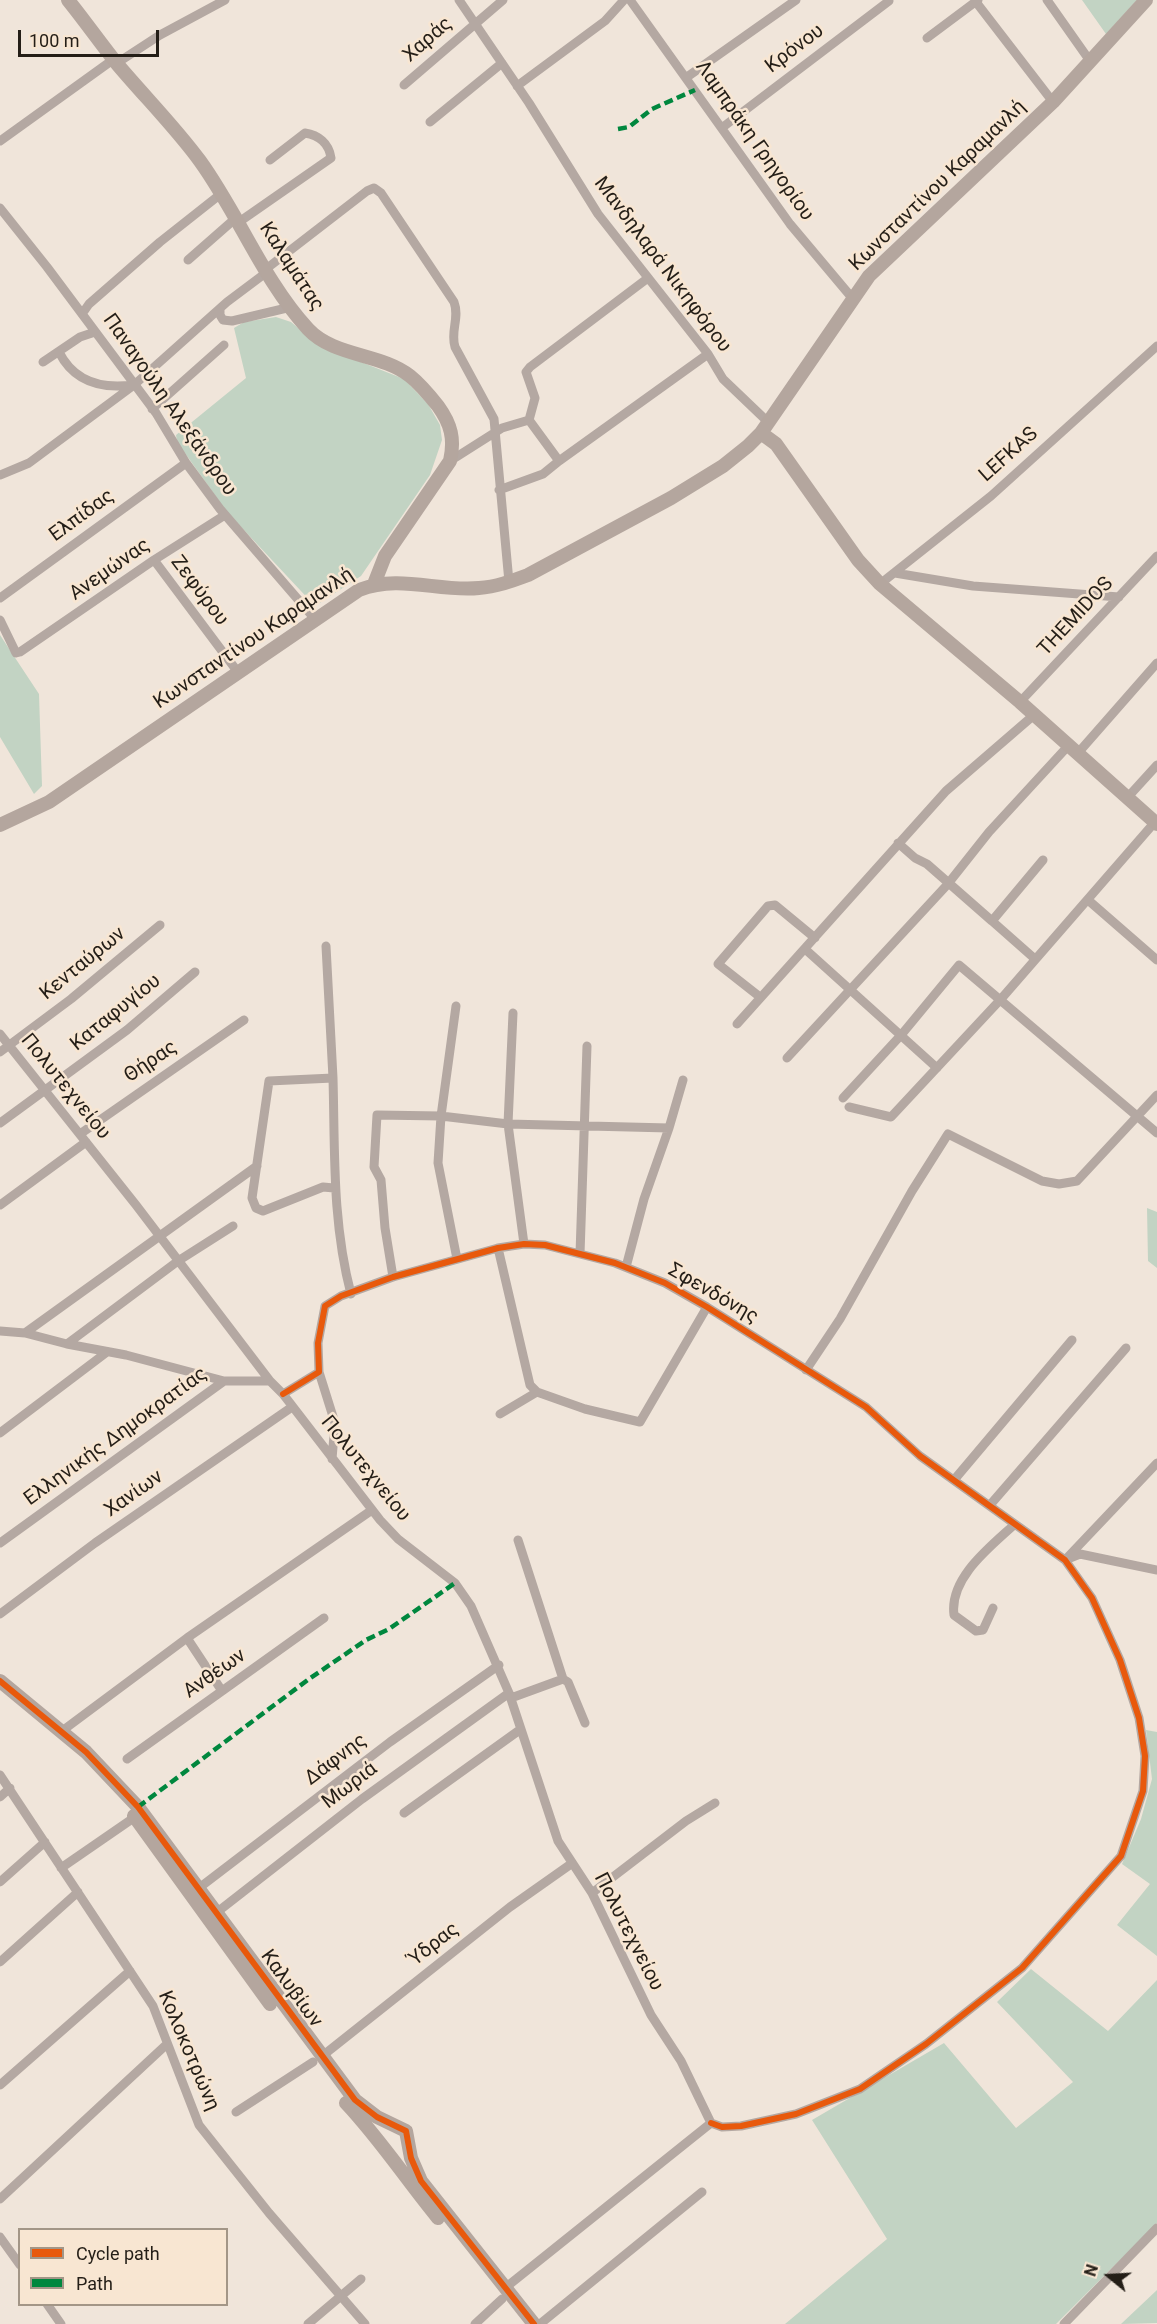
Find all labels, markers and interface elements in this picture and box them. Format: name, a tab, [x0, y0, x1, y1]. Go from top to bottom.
street label: Χαράς	[399, 12, 457, 68]
scale bar	[21, 18, 162, 56]
street label: Κρόνου	[761, 19, 829, 79]
text: 100 m	[29, 30, 80, 51]
street label: Λαμπράκη Γρηγορίου	[690, 56, 818, 226]
street label: Κωνσταντίνου Καραμανλή	[845, 95, 1031, 277]
street label: Μανδηλαρά Νικηφόρου	[588, 173, 736, 357]
street label: Καλαμάτας	[253, 218, 329, 316]
street label: Παναγούλη Αλεξάνδρου	[97, 309, 241, 501]
street label: LEFKAS	[975, 422, 1043, 488]
street label: Ελπίδας	[45, 485, 119, 547]
street label: Ανεμώνας	[65, 534, 155, 606]
street label: Ζεφύρου	[165, 551, 233, 631]
street label: Κωνσταντίνου Καραμανλή	[149, 563, 359, 715]
street label: THEMIDOS	[1033, 573, 1119, 661]
street label: Κενταύρων	[35, 922, 131, 1006]
street label: Καταφυγίου	[66, 969, 166, 1057]
street label: Πολυτεχνείου	[15, 1029, 115, 1145]
street label: Θήρας	[120, 1036, 182, 1088]
street label: Σφενδόνης	[664, 1259, 762, 1329]
street label: Ελληνικής Δημοκρατίας	[20, 1363, 212, 1511]
street label: Πολυτεχνείου	[315, 1411, 415, 1527]
street label: Χανίων	[100, 1465, 168, 1523]
street label: Ανθέων	[179, 1644, 251, 1704]
street label: Δάφνης	[300, 1729, 372, 1791]
street label: Μωριά	[318, 1757, 382, 1815]
street label: Πολυτεχνείου	[588, 1869, 668, 1995]
street label: Ύδρας	[404, 1918, 464, 1972]
street label: Καλυβίων	[255, 1946, 327, 2032]
street label: Κολοκοτρώνη	[152, 1988, 224, 2114]
legend	[18, 2228, 228, 2306]
text: Cycle path	[76, 2243, 160, 2264]
north arrow	[1079, 2246, 1139, 2306]
text: N	[1081, 2262, 1102, 2279]
text: Path	[76, 2273, 113, 2294]

